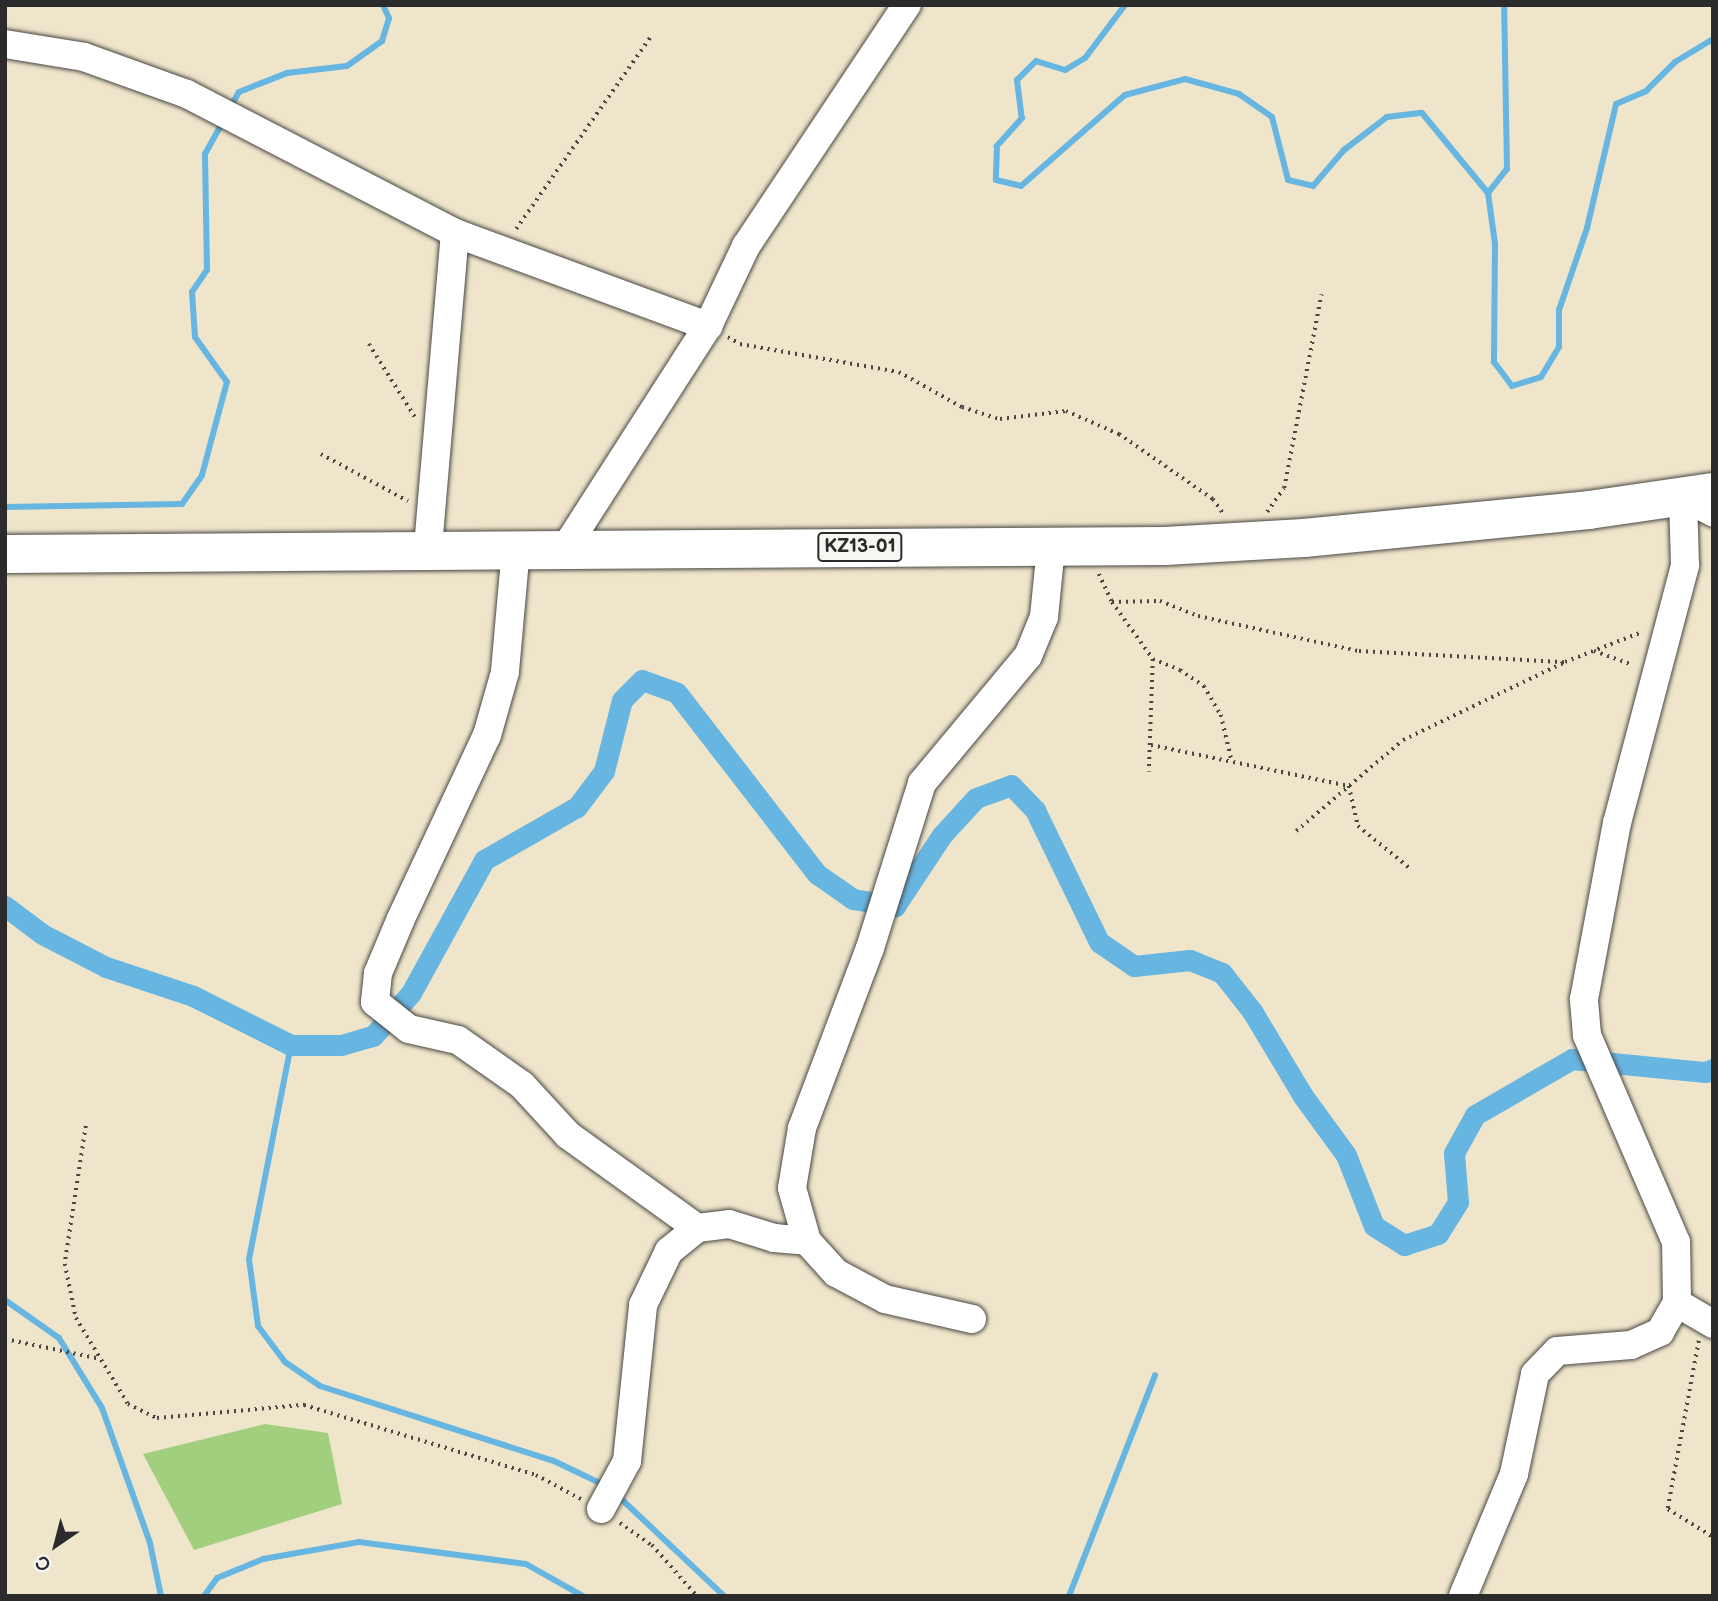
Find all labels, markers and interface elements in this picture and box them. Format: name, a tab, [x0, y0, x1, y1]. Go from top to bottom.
road number: KZ13-01	[816, 532, 904, 562]
north arrow	[21, 1510, 91, 1580]
text: С	[32, 1549, 56, 1576]

